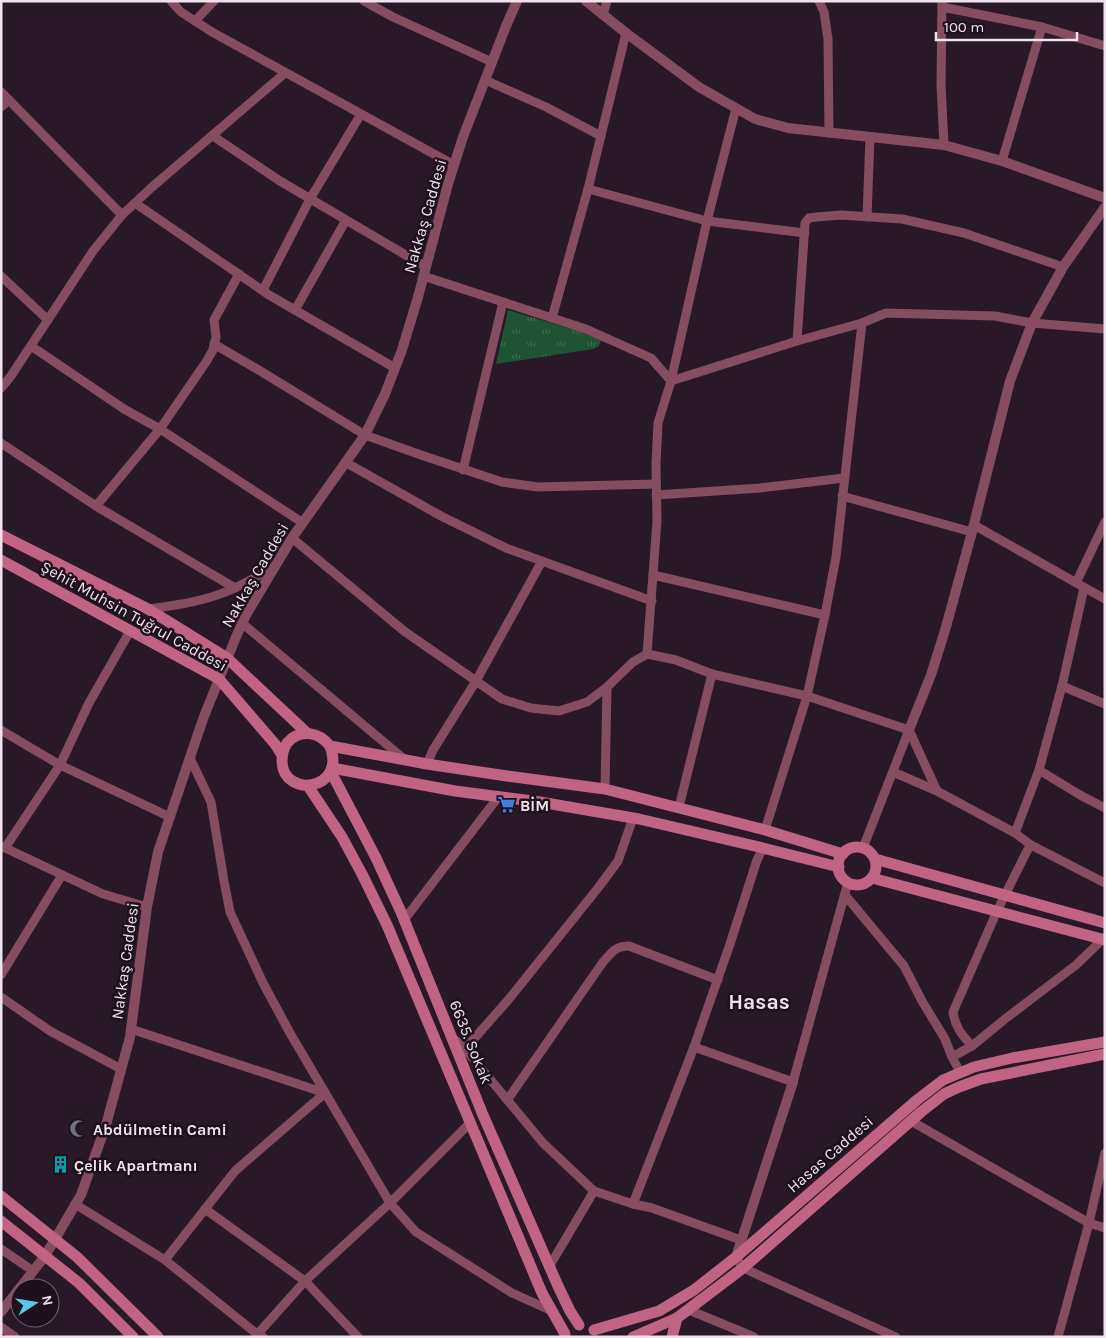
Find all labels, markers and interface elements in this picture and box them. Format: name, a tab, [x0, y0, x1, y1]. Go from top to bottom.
scale bar	[936, 10, 1077, 42]
text: 100 m	[944, 18, 984, 36]
street label: Nakkaş Caddesi	[400, 157, 450, 275]
street label: Nakkaş Caddesi	[217, 519, 293, 631]
street label: Şehit Muhsin Tuğrul Caddesi	[38, 557, 230, 675]
supermarket icon: BİM	[496, 795, 516, 815]
place label: BİM	[520, 796, 549, 815]
street label: Nakkaş Caddesi	[107, 901, 143, 1021]
district label: Hasas	[728, 990, 790, 1014]
street label: 6635. Sokak	[446, 997, 496, 1087]
street label: Hasas Caddesi	[783, 1111, 877, 1197]
mosque icon: Abdülmetin Cami	[69, 1119, 89, 1139]
place label: Abdülmetin Cami	[93, 1120, 227, 1139]
building icon: Çelik Apartmanı	[50, 1155, 70, 1175]
place label: Çelik Apartmanı	[74, 1156, 198, 1175]
north arrow	[10, 1278, 60, 1328]
text: N	[38, 1294, 57, 1307]

